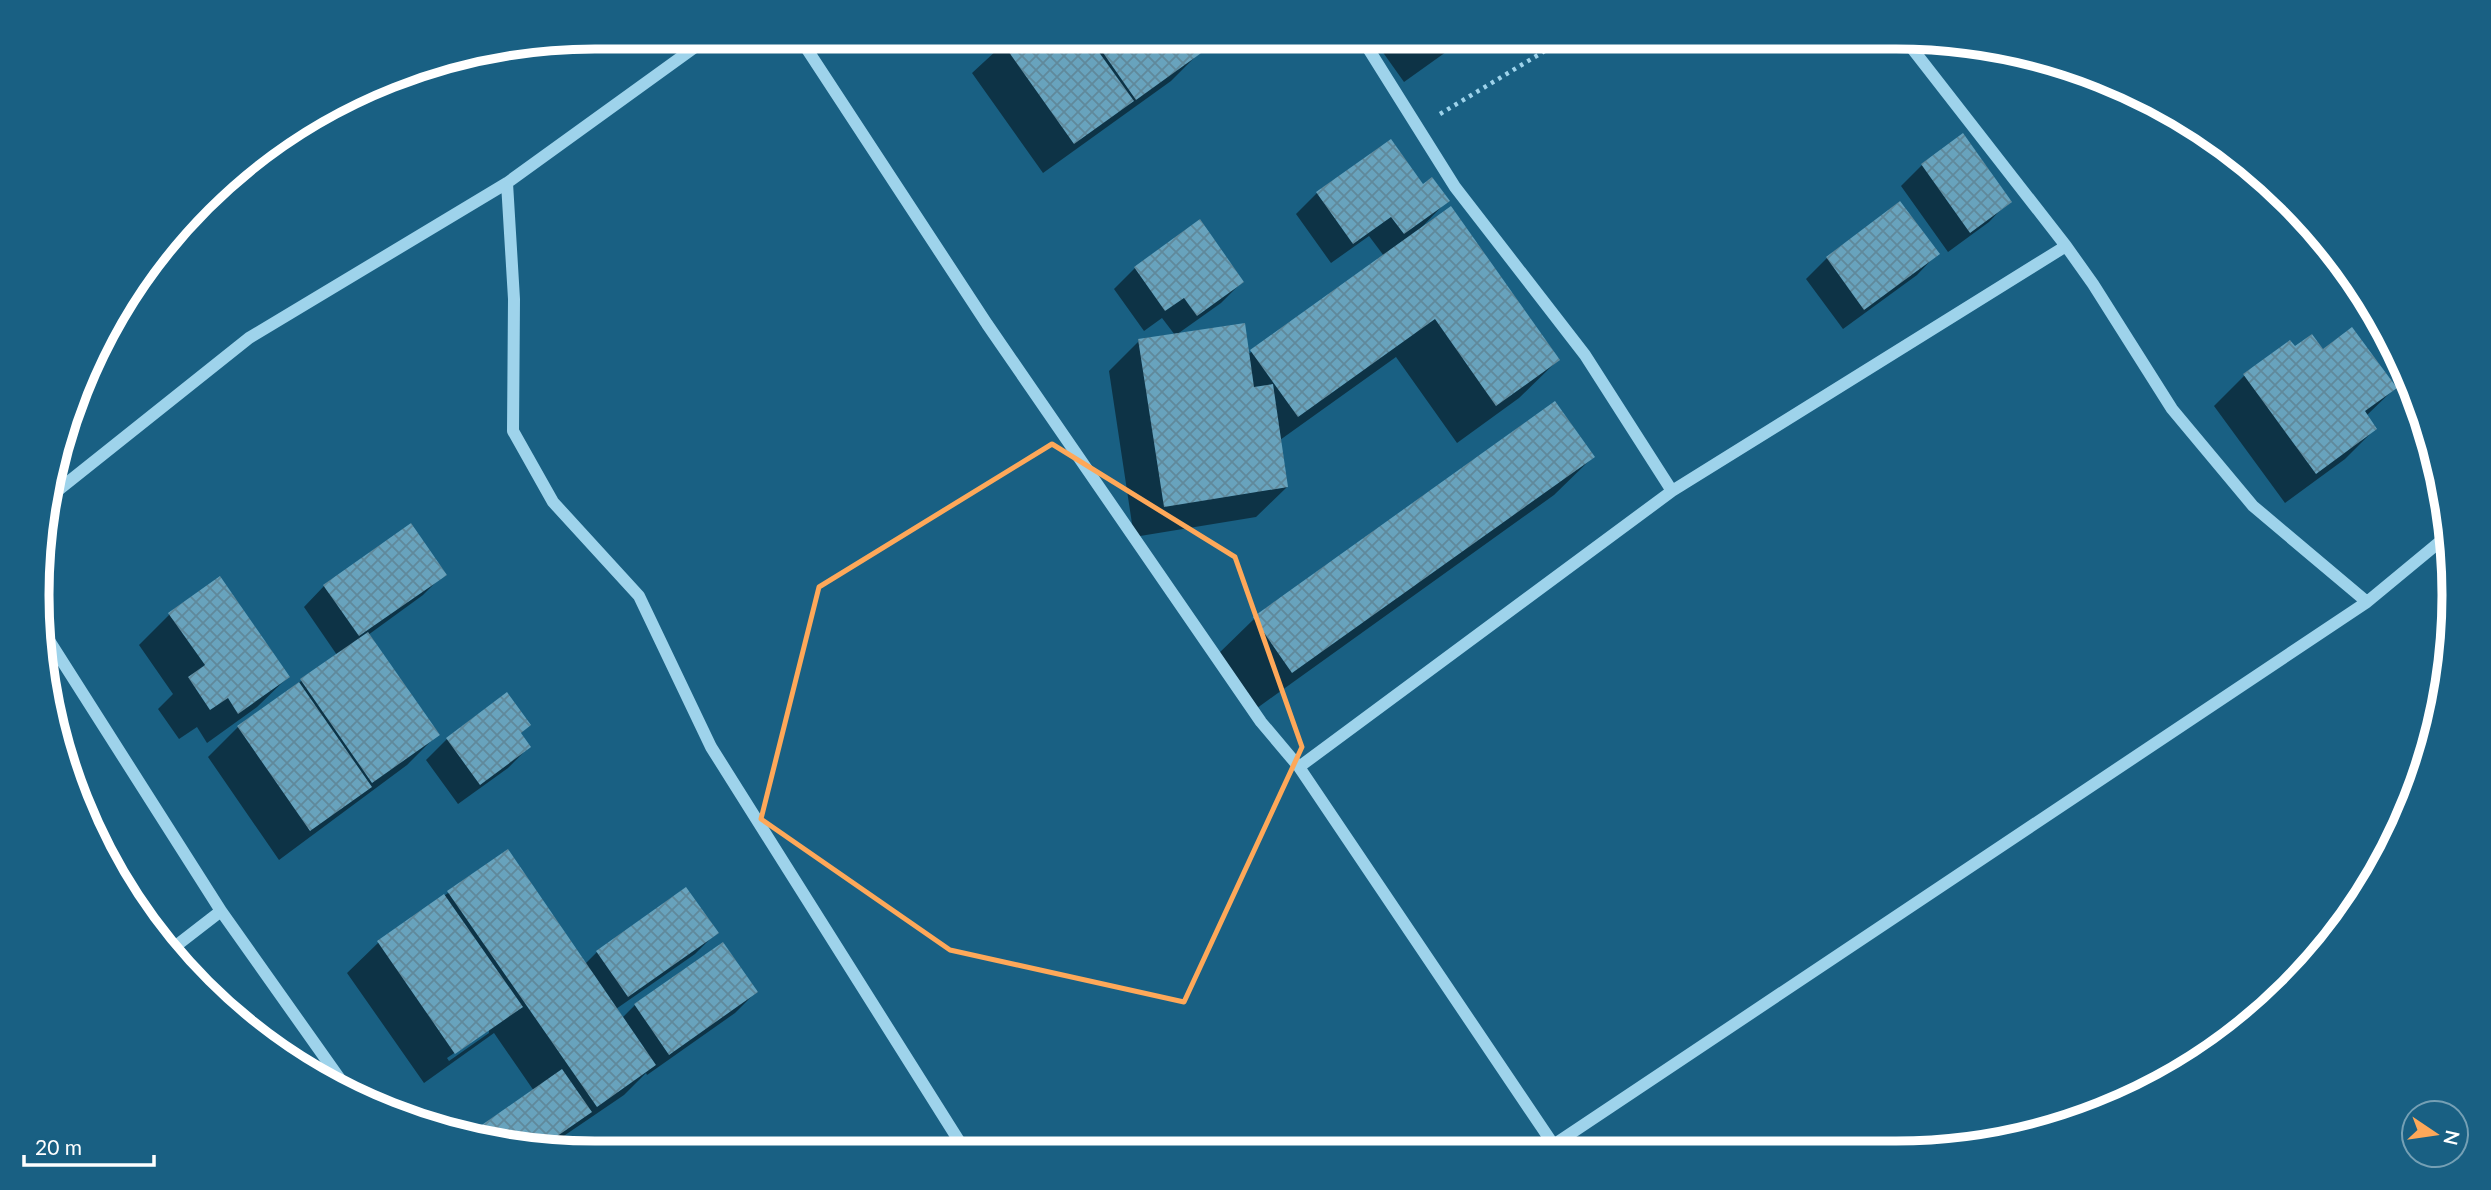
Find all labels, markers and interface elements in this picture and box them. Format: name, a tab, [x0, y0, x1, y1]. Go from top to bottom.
north arrow	[2400, 1099, 2470, 1169]
scale bar	[24, 1124, 154, 1168]
text: N	[2439, 1128, 2465, 1148]
text: 20 m	[35, 1134, 82, 1159]

